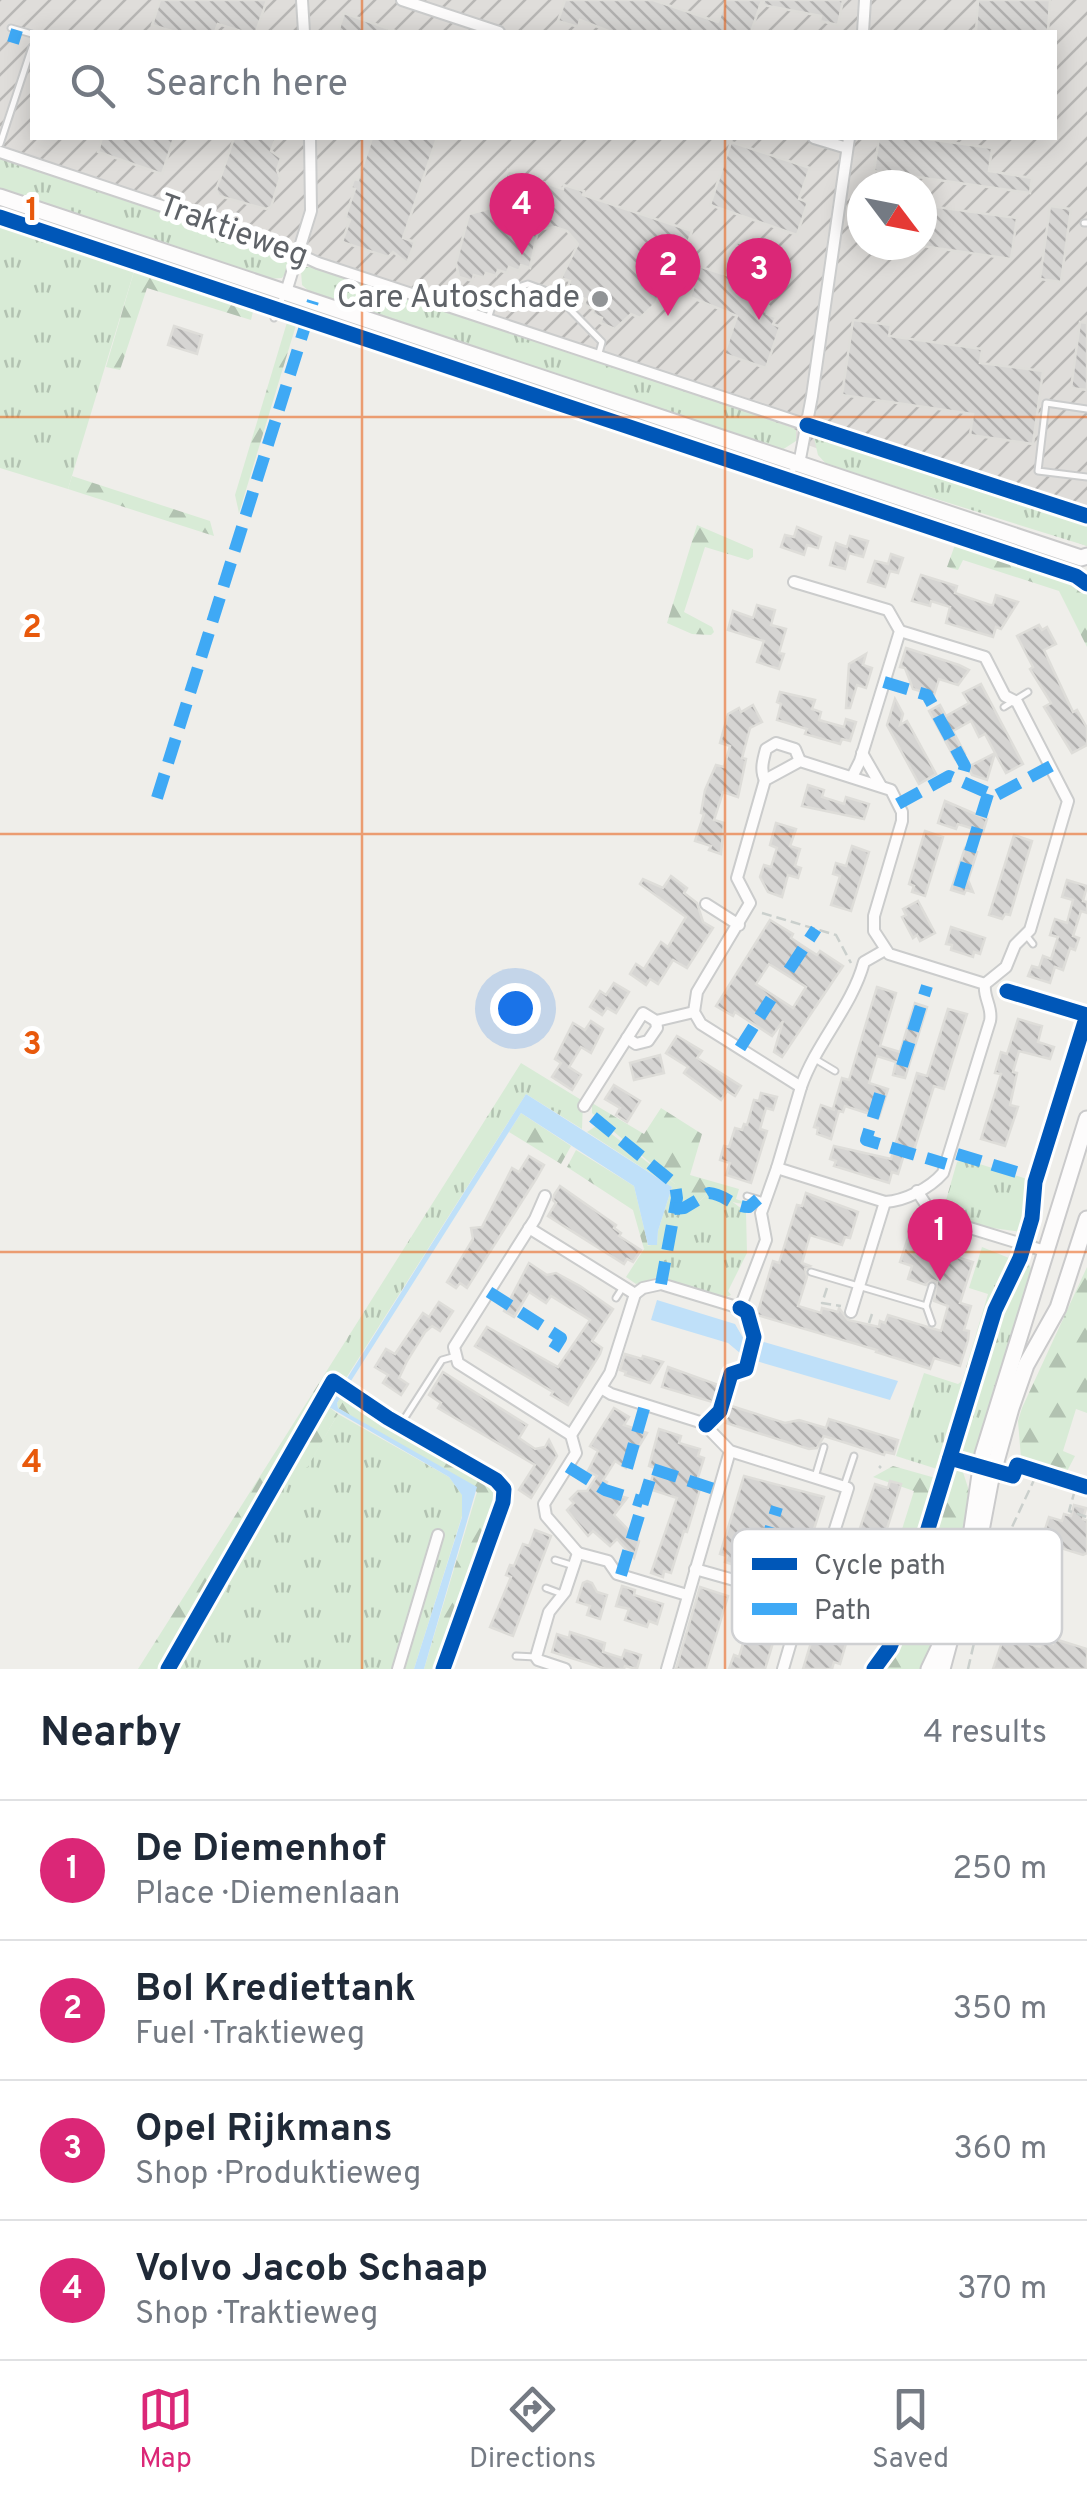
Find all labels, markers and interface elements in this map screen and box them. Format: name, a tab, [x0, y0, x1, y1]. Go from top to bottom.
search box	[30, 30, 1057, 140]
icon: search	[65, 58, 120, 113]
text: Search here	[145, 61, 348, 110]
north arrow	[847, 170, 937, 260]
pin: 4	[490, 172, 554, 255]
street label: Traktieweg	[153, 187, 313, 277]
text: 1	[26, 192, 38, 232]
pin: 2	[636, 234, 700, 316]
pin: 3	[726, 238, 792, 320]
place label: Care Autoschade	[337, 279, 580, 319]
marker: Care Autoschade	[589, 288, 611, 310]
text: 2	[22, 609, 42, 649]
your location	[490, 983, 541, 1034]
text: 3	[22, 1026, 42, 1066]
pin: 1	[908, 1198, 972, 1281]
text: 4	[22, 1444, 42, 1484]
legend	[732, 1529, 1062, 1644]
text: Cycle path	[814, 1549, 946, 1585]
text: Path	[814, 1594, 871, 1630]
text: Nearby	[40, 1708, 182, 1761]
text: 4 results	[923, 1714, 1047, 1754]
text: De Diemenhof	[135, 1826, 386, 1875]
text: 1	[66, 1850, 79, 1890]
text: 250 m	[952, 1850, 1047, 1890]
text: Place · Diemenlaan	[135, 1875, 401, 1915]
text: Bol Krediettank	[135, 1966, 416, 2015]
text: 2	[63, 1990, 82, 2030]
text: 350 m	[953, 1990, 1047, 2030]
text: Fuel · Traktieweg	[135, 2015, 365, 2055]
text: Opel Rijkmans	[135, 2106, 392, 2155]
text: 3	[63, 2130, 82, 2170]
text: 360 m	[953, 2130, 1047, 2170]
text: Shop · Produktieweg	[135, 2155, 421, 2195]
text: Volvo Jacob Schaap	[135, 2246, 488, 2295]
text: 4	[62, 2270, 83, 2310]
text: 370 m	[957, 2270, 1047, 2310]
text: Shop · Traktieweg	[135, 2295, 378, 2335]
tab: Map	[138, 2382, 193, 2478]
tab: Directions	[469, 2382, 596, 2478]
tab: Saved	[872, 2382, 949, 2478]

